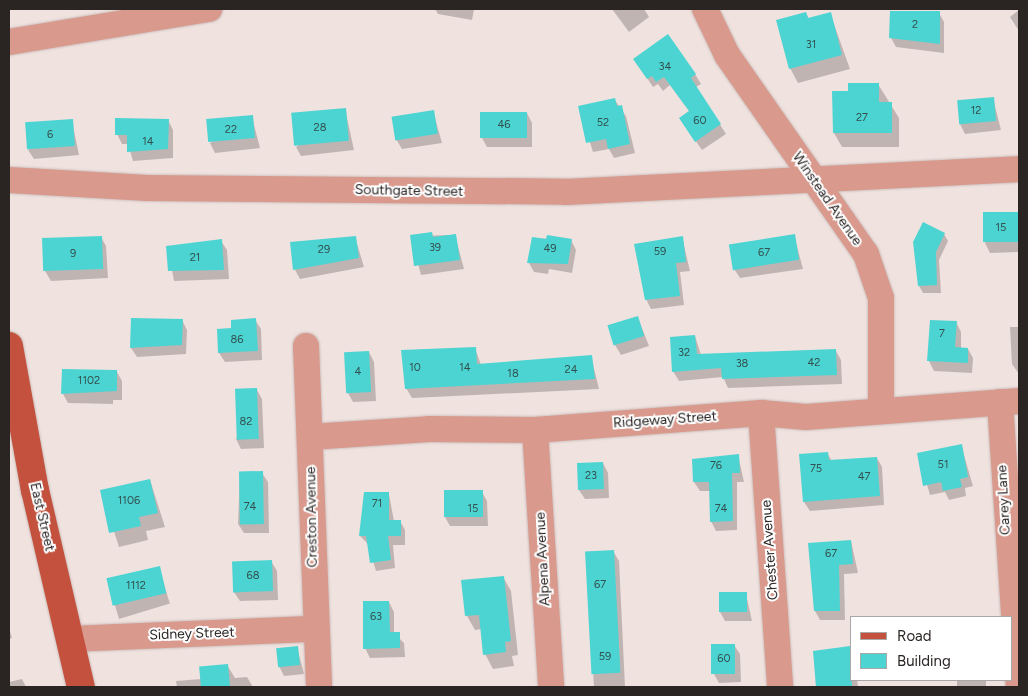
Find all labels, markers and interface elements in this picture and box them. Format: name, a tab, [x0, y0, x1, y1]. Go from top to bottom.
house number: 2	[912, 18, 918, 32]
house number: 31	[806, 38, 816, 52]
house number: 34	[659, 60, 671, 74]
house number: 12	[971, 104, 981, 118]
house number: 27	[856, 111, 868, 125]
house number: 60	[693, 114, 707, 128]
house number: 52	[597, 116, 609, 130]
house number: 46	[497, 118, 511, 132]
house number: 28	[314, 121, 326, 135]
house number: 22	[225, 123, 237, 137]
house number: 6	[47, 128, 53, 142]
house number: 14	[142, 135, 154, 149]
street label: Winstead Avenue	[789, 149, 865, 249]
street label: Southgate Street	[355, 182, 463, 200]
house number: 15	[996, 221, 1006, 235]
house number: 39	[429, 241, 441, 255]
house number: 49	[543, 242, 557, 256]
house number: 29	[318, 243, 330, 257]
house number: 59	[654, 245, 666, 259]
house number: 67	[758, 246, 770, 260]
house number: 9	[70, 247, 76, 261]
house number: 21	[190, 251, 200, 265]
house number: 7	[939, 327, 945, 341]
house number: 86	[231, 333, 243, 347]
house number: 32	[678, 346, 690, 360]
house number: 42	[808, 356, 820, 370]
house number: 38	[736, 357, 748, 371]
house number: 10	[409, 361, 421, 375]
house number: 14	[459, 361, 471, 375]
house number: 24	[565, 363, 577, 377]
house number: 4	[355, 365, 361, 379]
house number: 18	[507, 367, 519, 381]
house number: 1102	[78, 374, 100, 388]
street label: Ridgeway Street	[613, 408, 717, 432]
house number: 82	[240, 415, 252, 429]
house number: 51	[938, 458, 948, 472]
house number: 76	[710, 459, 722, 473]
house number: 75	[810, 462, 822, 476]
street label: Carey Lane	[994, 465, 1014, 535]
street label: Creston Avenue	[303, 466, 321, 568]
house number: 23	[585, 469, 597, 483]
house number: 47	[858, 470, 870, 484]
street label: East Street	[26, 481, 58, 553]
house number: 1106	[118, 494, 140, 508]
house number: 71	[372, 497, 382, 511]
street label: Chester Avenue	[758, 499, 782, 601]
house number: 74	[244, 500, 256, 514]
house number: 15	[468, 502, 478, 516]
house number: 74	[715, 502, 727, 516]
street label: Alpena Avenue	[532, 512, 554, 606]
house number: 67	[825, 547, 837, 561]
house number: 68	[247, 569, 259, 583]
house number: 67	[594, 578, 606, 592]
house number: 1112	[126, 579, 146, 593]
house number: 63	[370, 610, 382, 624]
legend	[850, 616, 1013, 681]
street label: Sidney Street	[149, 624, 235, 644]
text: Road	[897, 627, 932, 645]
house number: 59	[599, 650, 611, 664]
house number: 60	[717, 652, 731, 666]
text: Building	[897, 652, 951, 670]

